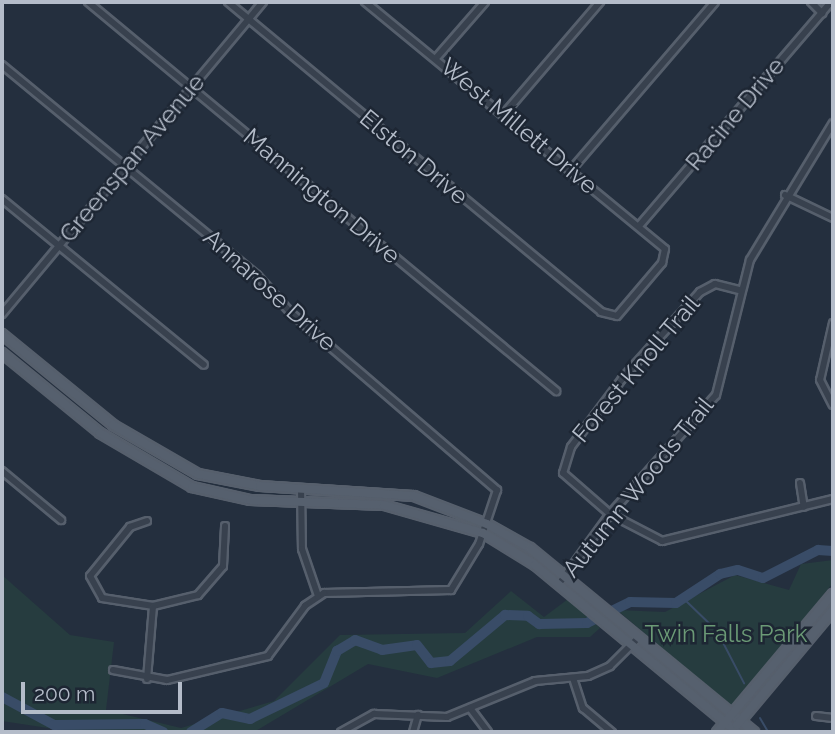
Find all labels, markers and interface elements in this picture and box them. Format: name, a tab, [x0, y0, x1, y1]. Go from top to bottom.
street label: West Millett Drive	[435, 52, 603, 200]
street label: Racine Drive	[679, 52, 791, 176]
street label: Greenspan Avenue	[53, 68, 211, 248]
street label: Elston Drive	[354, 103, 474, 211]
street label: Mannington Drive	[238, 122, 406, 270]
street label: Annarose Drive	[198, 223, 342, 357]
street label: Forest Knoll Trail	[566, 289, 706, 449]
street label: Autumn Woods Trail	[556, 390, 720, 584]
park label: Twin Falls Park	[645, 620, 807, 648]
scale bar	[24, 668, 186, 712]
text: 200 m	[34, 681, 95, 706]

